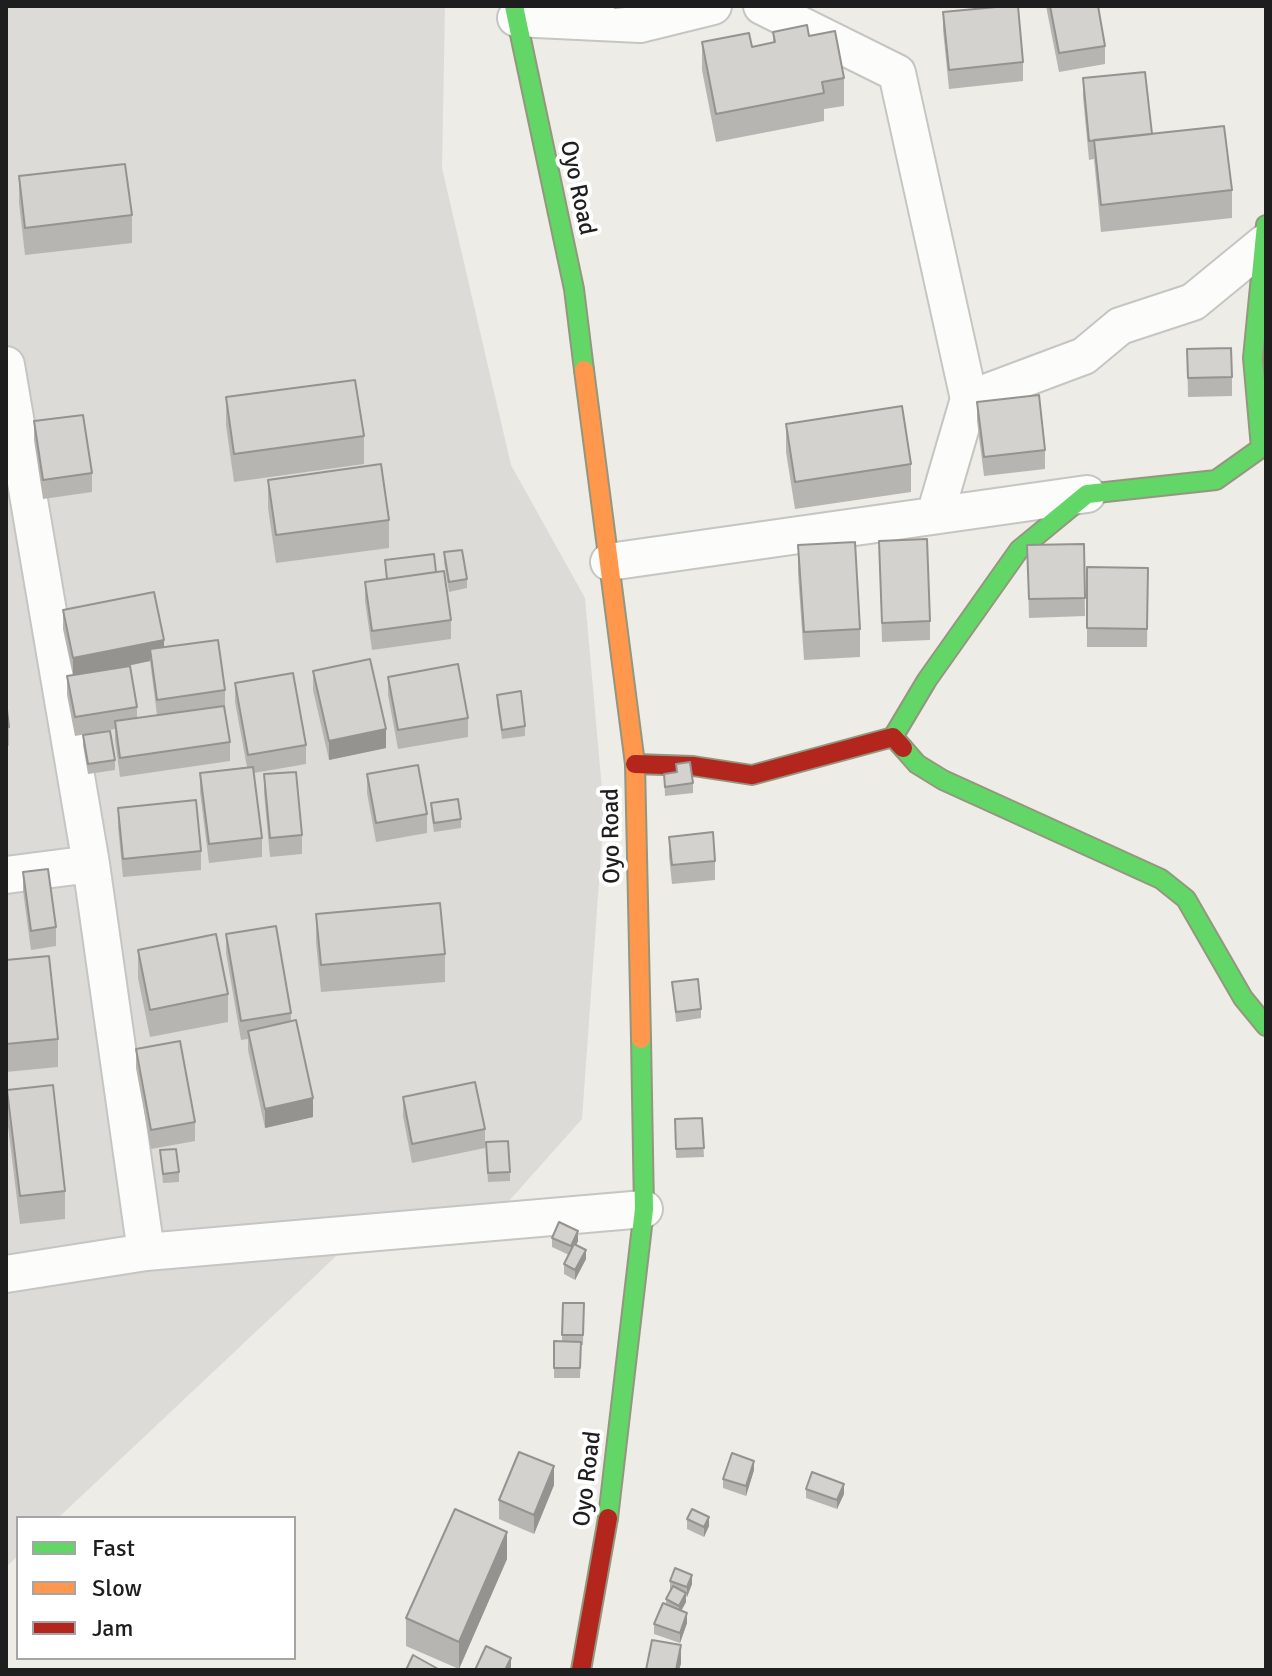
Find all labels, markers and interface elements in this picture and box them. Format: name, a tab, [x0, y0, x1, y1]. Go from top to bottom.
street label: Oyo Road	[553, 138, 601, 238]
street label: Oyo Road	[597, 788, 627, 884]
street label: Oyo Road	[568, 1430, 608, 1528]
legend	[16, 1516, 296, 1660]
text: Fast	[92, 1533, 135, 1563]
text: Slow	[92, 1573, 142, 1603]
text: Jam	[92, 1613, 133, 1643]

